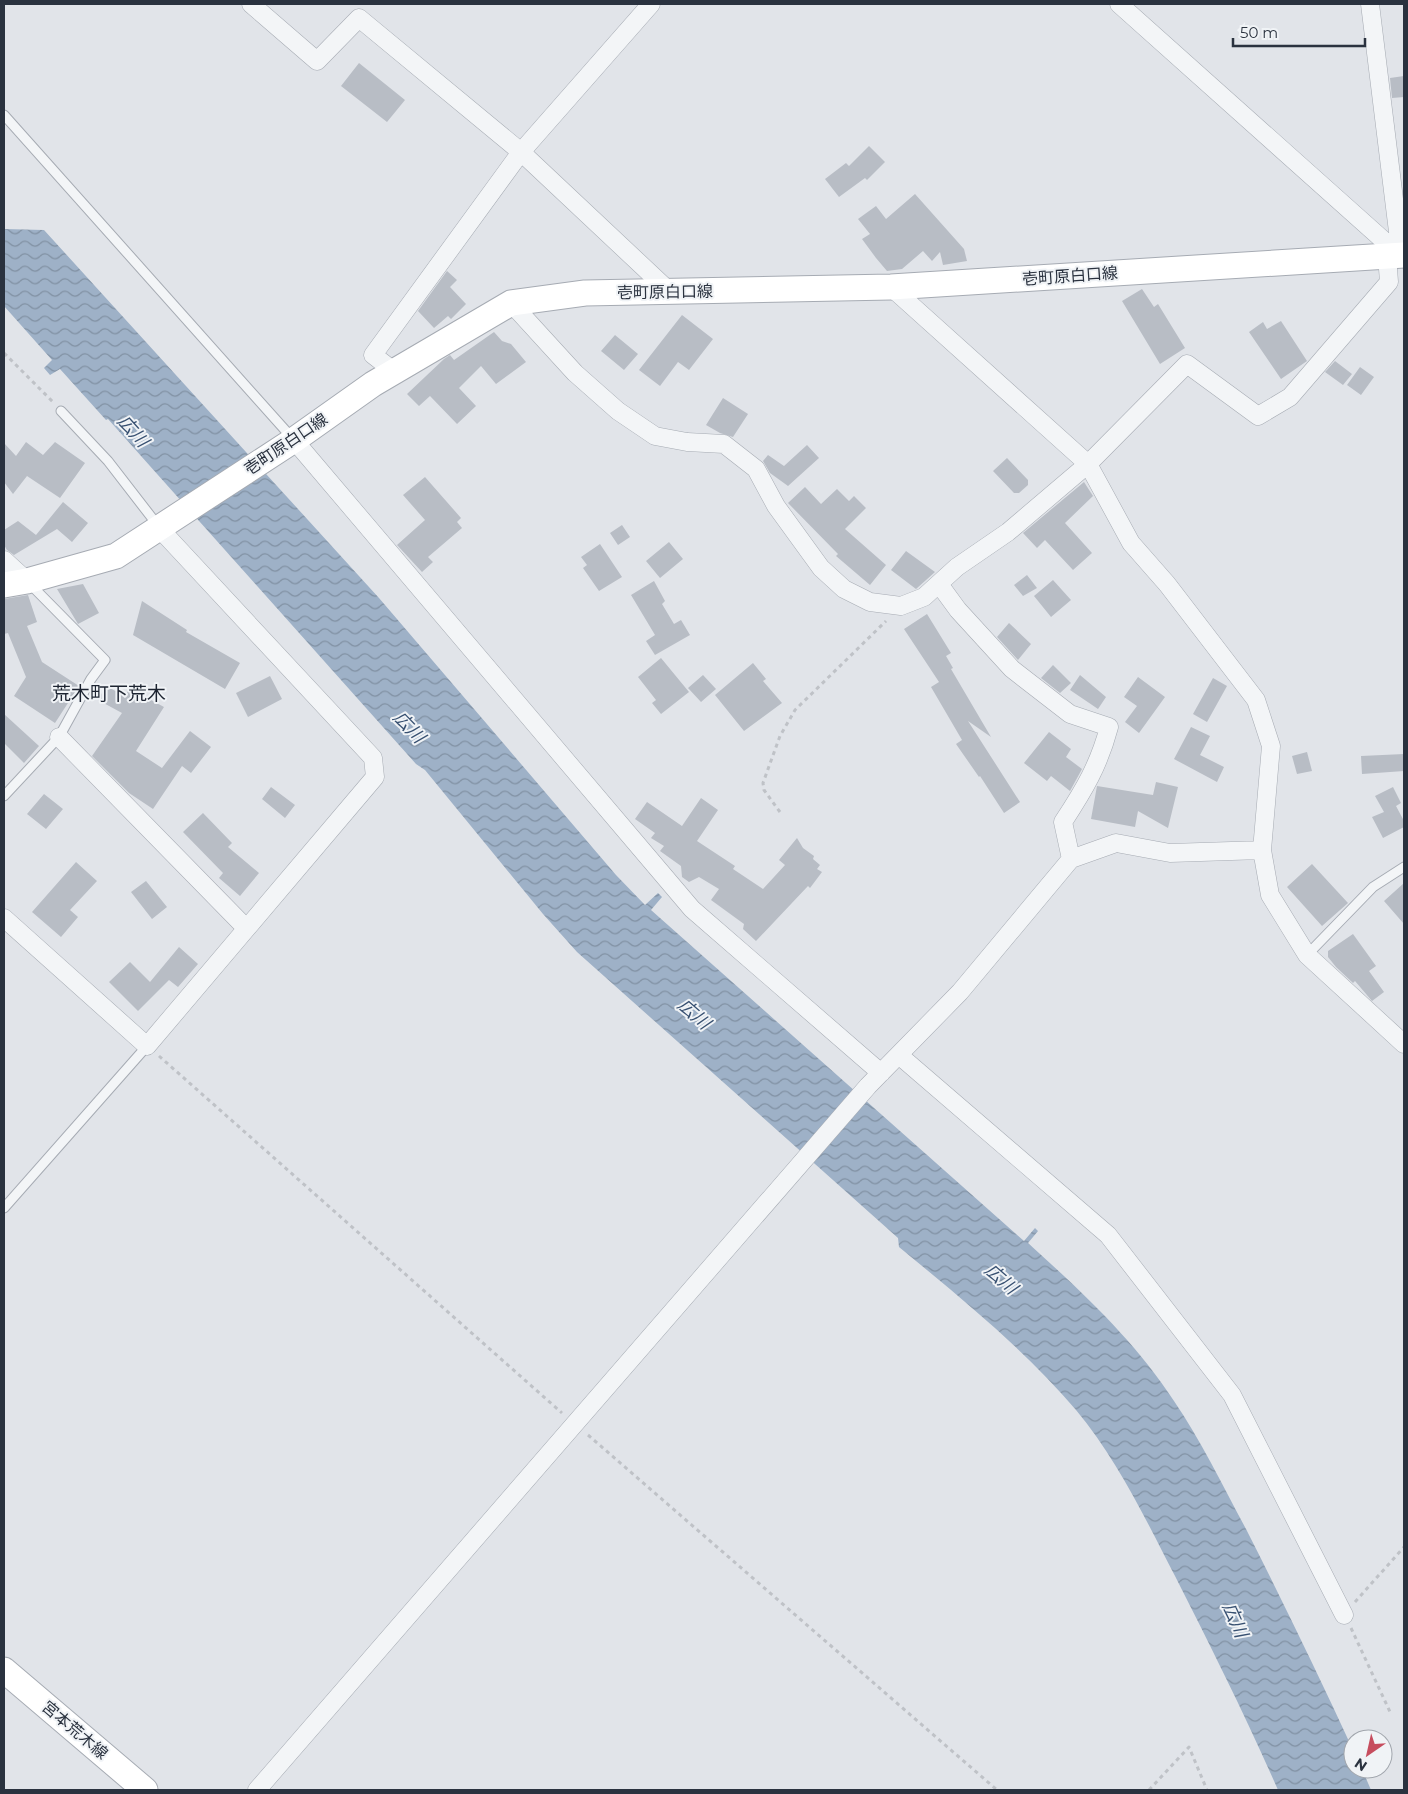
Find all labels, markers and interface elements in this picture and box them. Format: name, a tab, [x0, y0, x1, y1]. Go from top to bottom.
scale bar	[1233, 15, 1366, 47]
text: 50 m	[1240, 23, 1278, 42]
street label: 壱町原白口線	[1021, 263, 1119, 289]
street label: 壱町原白口線	[617, 282, 713, 302]
street label: 壱町原白口線	[241, 409, 331, 479]
water label: 広川	[113, 410, 155, 453]
district label: 荒木町下荒木	[52, 682, 166, 705]
water label: 広川	[389, 706, 431, 749]
water label: 広川	[673, 994, 716, 1035]
water label: 広川	[980, 1259, 1023, 1300]
water label: 広川	[1218, 1599, 1253, 1643]
street label: 宮本荒木線	[38, 1697, 112, 1763]
north arrow	[1343, 1729, 1393, 1779]
text: N	[1351, 1754, 1370, 1775]

